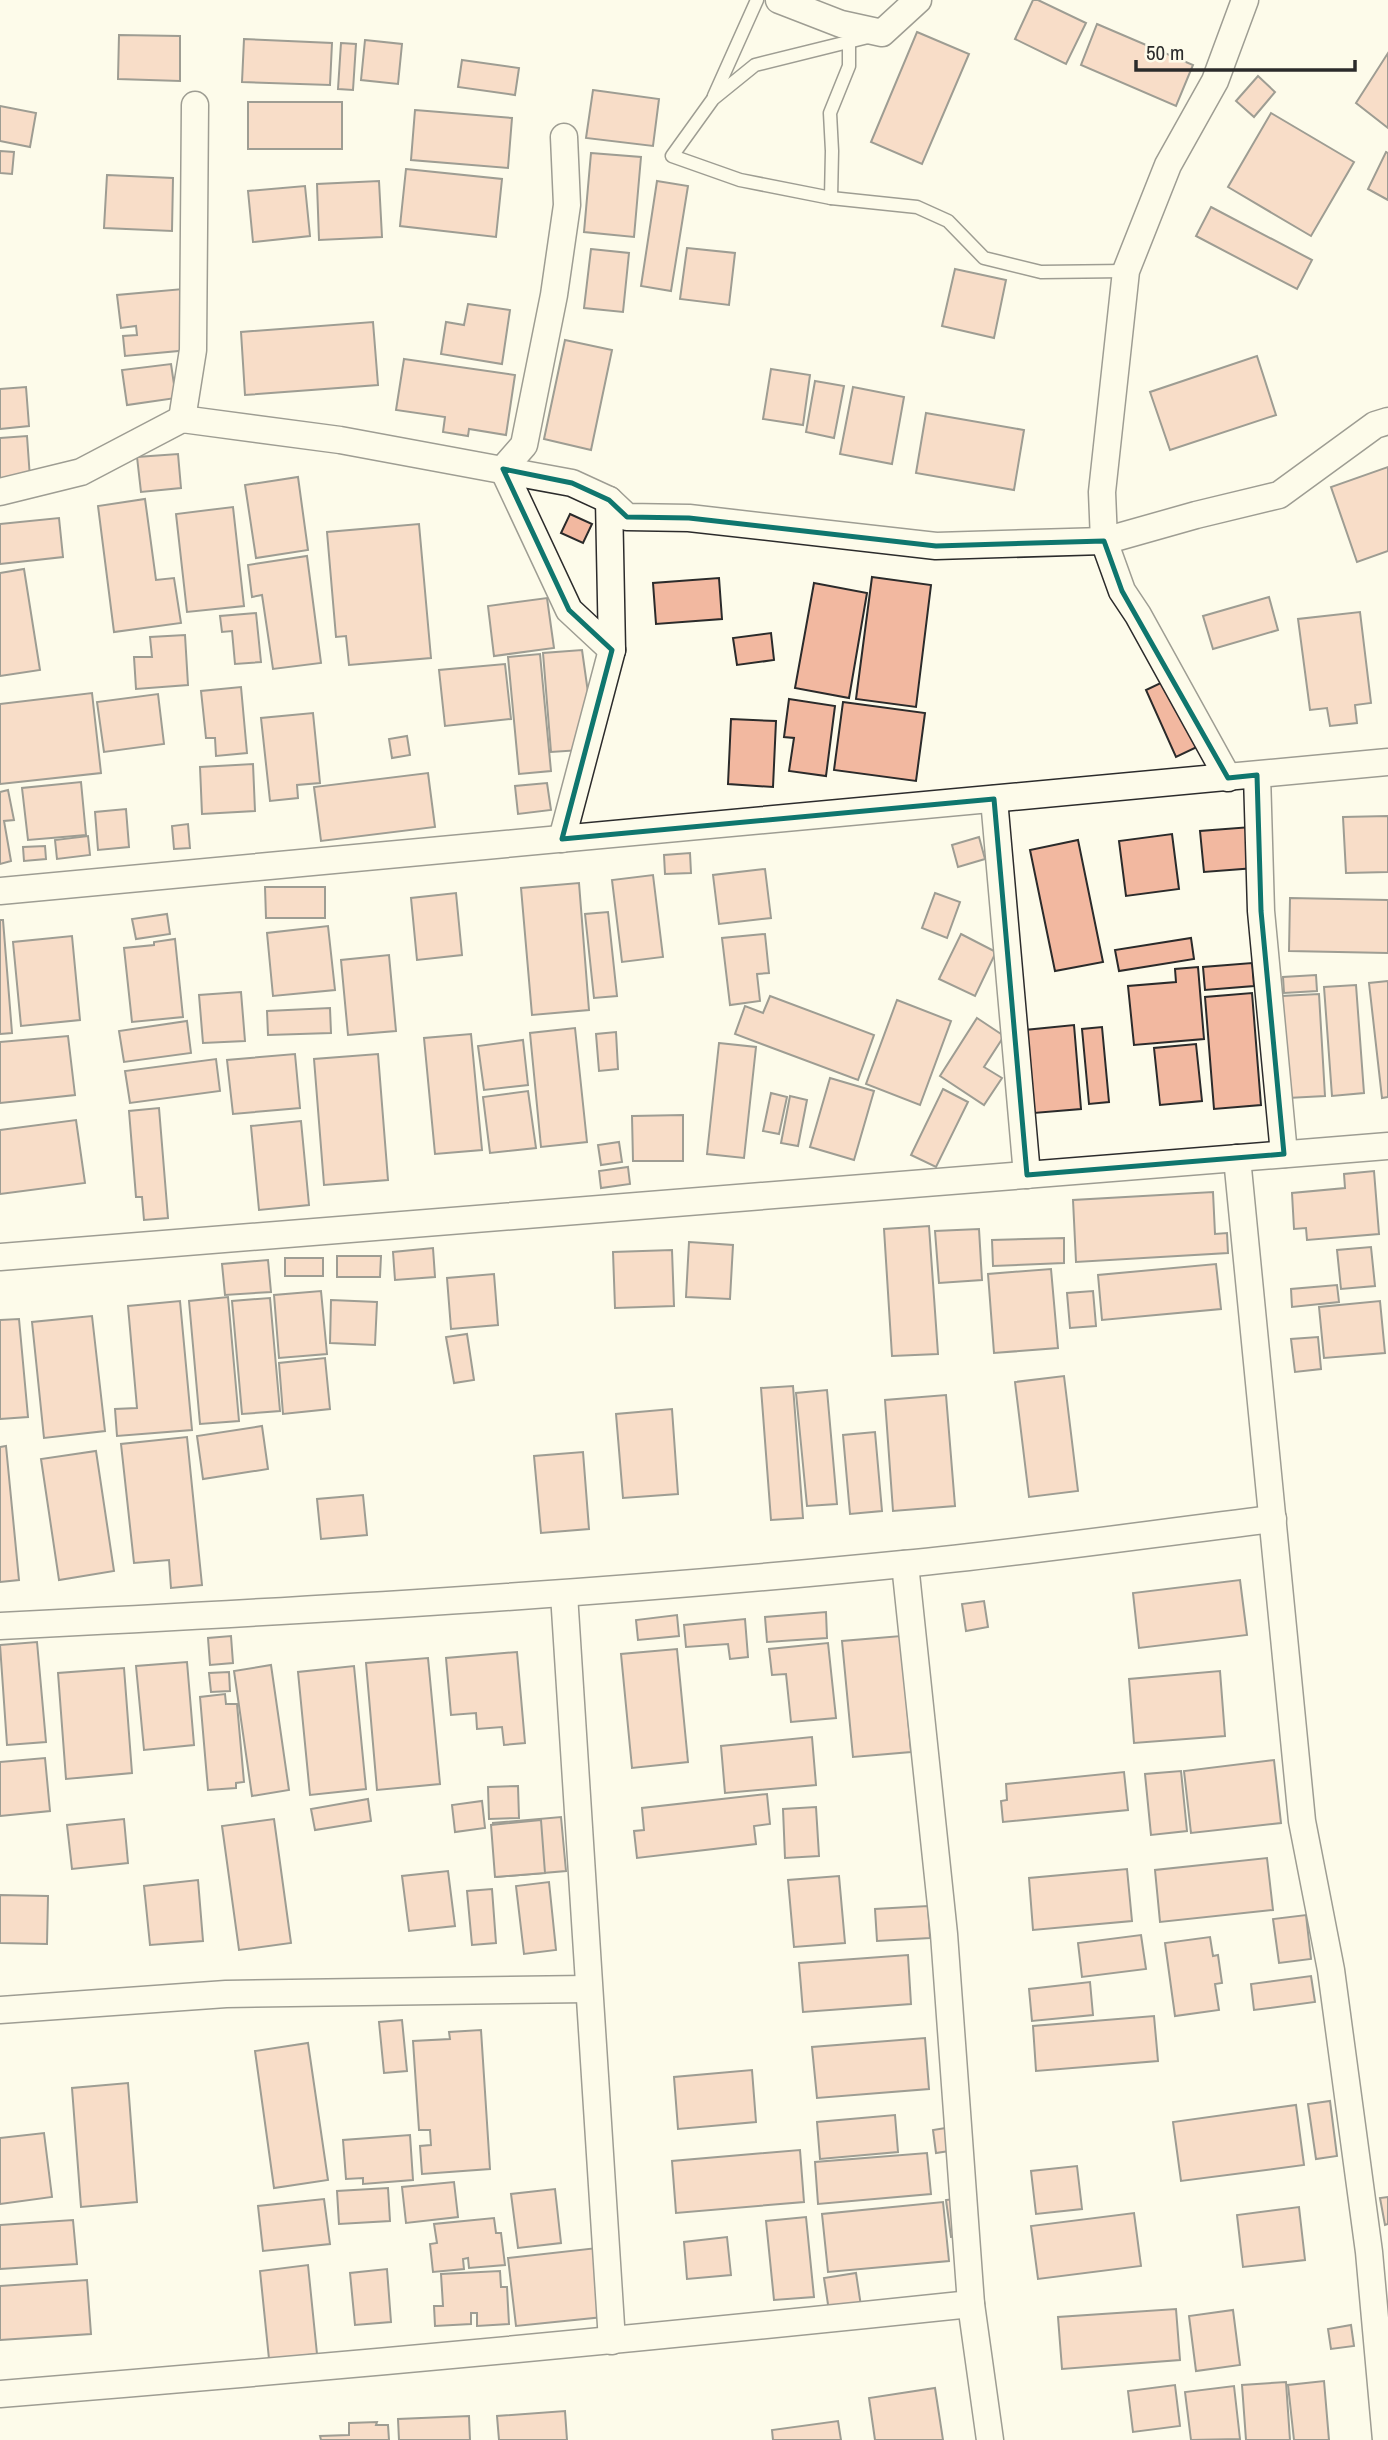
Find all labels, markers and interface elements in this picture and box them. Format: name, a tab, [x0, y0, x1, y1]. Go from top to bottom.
scale bar	[1136, 28, 1355, 72]
text: 50 m	[1146, 38, 1184, 67]

